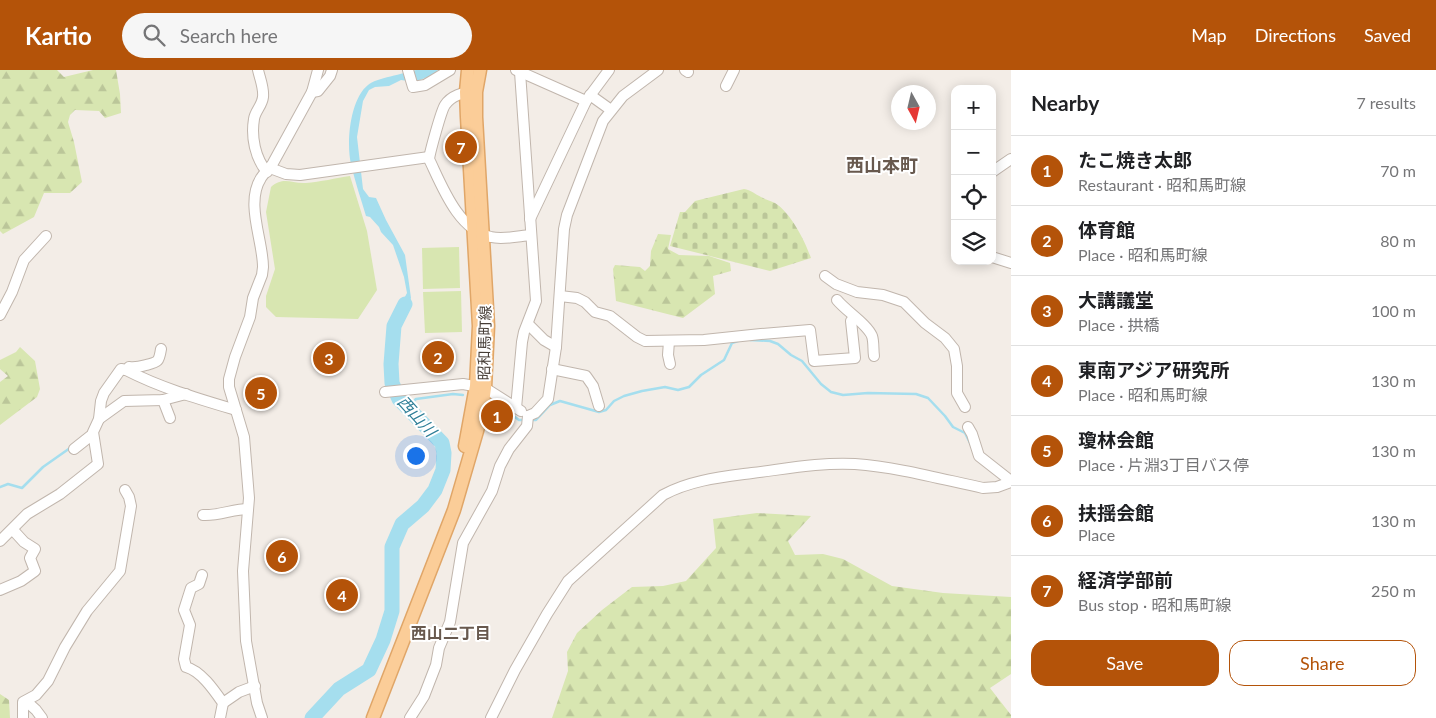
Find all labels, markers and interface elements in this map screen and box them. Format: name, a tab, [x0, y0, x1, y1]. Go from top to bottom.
search box	[122, 13, 472, 58]
text: Kartio	[25, 21, 92, 50]
icon: search	[140, 21, 168, 49]
text: Search here	[180, 24, 278, 47]
text: Map	[1191, 24, 1227, 46]
text: Directions	[1255, 24, 1336, 46]
text: Saved	[1364, 24, 1411, 46]
north arrow	[891, 85, 936, 130]
map controls	[951, 85, 996, 265]
button: +	[951, 85, 996, 130]
text: Nearby	[1031, 90, 1099, 115]
text: 7 results	[1356, 93, 1416, 112]
pin: 7	[445, 128, 477, 166]
button: −	[951, 130, 996, 175]
text: たこ焼き太郎	[1078, 148, 1192, 171]
district label: 西山本町	[846, 154, 918, 176]
text: 1	[1042, 161, 1052, 180]
text: 70 m	[1380, 161, 1416, 180]
button: locate	[951, 175, 996, 220]
text: Restaurant · 昭和馬町線	[1078, 175, 1246, 194]
text: 体育館	[1078, 218, 1135, 241]
button: layers	[951, 220, 996, 265]
text: 2	[1042, 231, 1052, 250]
text: 80 m	[1380, 231, 1416, 250]
text: Place · 昭和馬町線	[1078, 245, 1208, 264]
text: 大講議堂	[1078, 288, 1154, 311]
text: 3	[1042, 301, 1052, 320]
text: 100 m	[1371, 301, 1416, 320]
street label: 昭和馬町線	[474, 305, 494, 381]
text: Place · 拱橋	[1078, 315, 1160, 334]
pin: 2	[422, 338, 454, 376]
pin: 3	[313, 339, 345, 377]
text: 東南アジア研究所	[1078, 358, 1229, 381]
text: 4	[1042, 371, 1052, 390]
text: 130 m	[1371, 371, 1416, 390]
pin: 5	[245, 374, 277, 412]
text: Place · 昭和馬町線	[1078, 385, 1208, 404]
water label: 西山川	[394, 391, 442, 441]
pin: 1	[481, 397, 513, 435]
text: 瓊林会館	[1078, 428, 1154, 451]
text: 5	[1042, 441, 1052, 460]
text: 130 m	[1371, 441, 1416, 460]
your location	[403, 443, 429, 469]
text: Place · 片淵3丁目バス停	[1078, 455, 1249, 474]
text: 扶揺会館	[1078, 501, 1154, 524]
text: 6	[1042, 511, 1052, 530]
text: 130 m	[1371, 511, 1416, 530]
text: Place	[1078, 525, 1115, 544]
pin: 6	[266, 537, 298, 575]
text: 経済学部前	[1078, 568, 1173, 591]
pin: 4	[326, 576, 358, 614]
text: 7	[1042, 581, 1052, 600]
text: 250 m	[1371, 581, 1416, 600]
text: Bus stop · 昭和馬町線	[1078, 595, 1231, 614]
district label: 西山二丁目	[411, 623, 491, 642]
button: Save	[1031, 640, 1219, 686]
button: Share	[1229, 640, 1416, 686]

